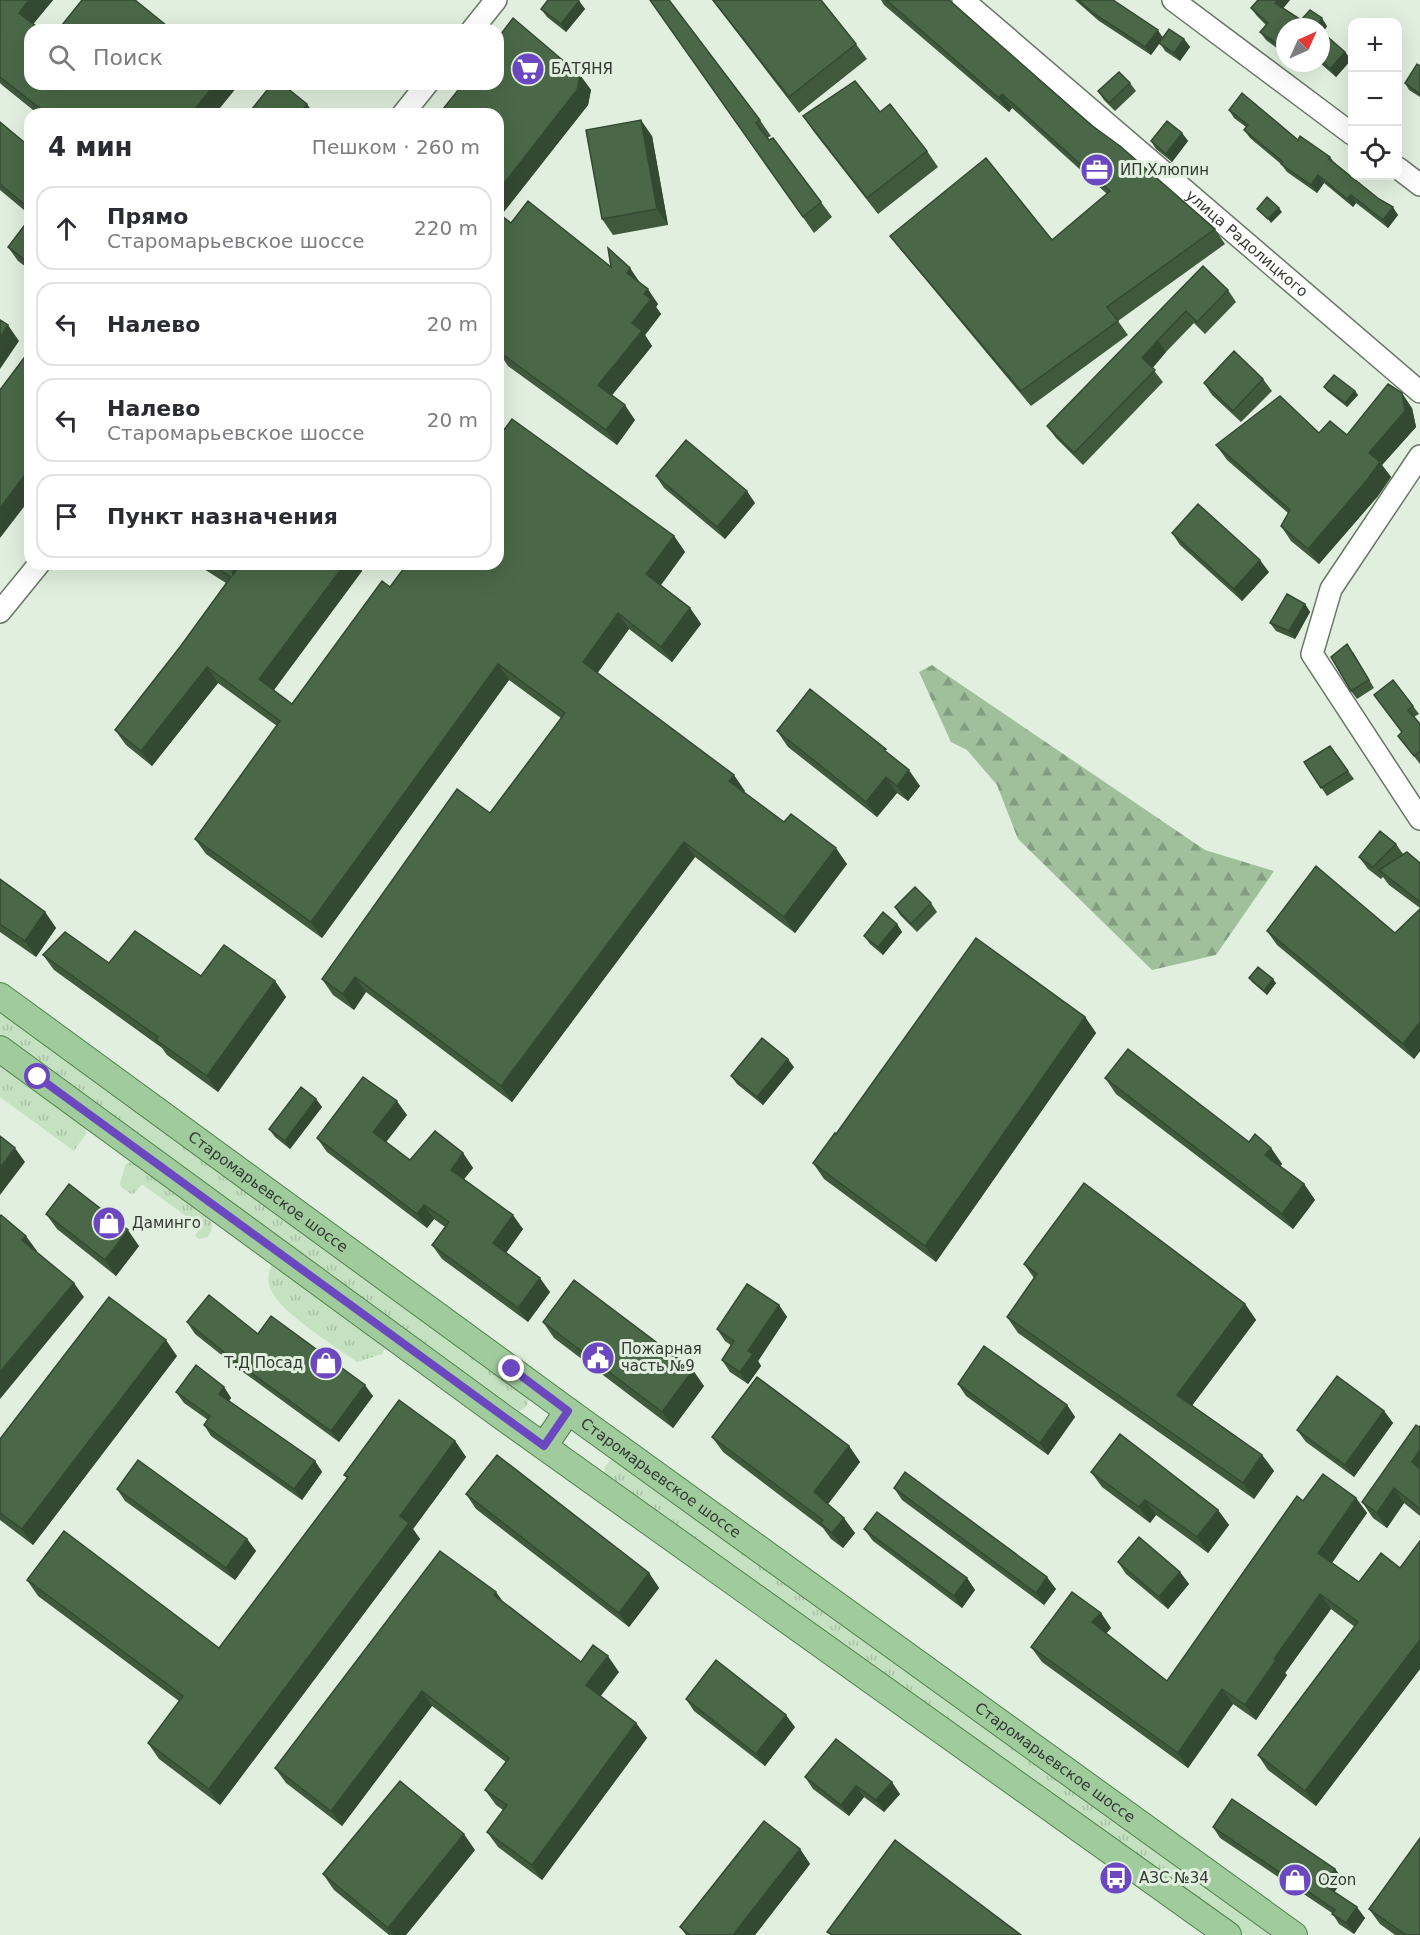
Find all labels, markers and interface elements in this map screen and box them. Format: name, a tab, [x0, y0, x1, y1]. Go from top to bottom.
north arrow	[1276, 18, 1330, 72]
map controls	[1348, 18, 1402, 180]
button: +	[1348, 18, 1402, 72]
search box	[24, 24, 504, 90]
icon: search	[45, 41, 78, 74]
text: Поиск	[93, 45, 163, 70]
supermarket icon: БАТЯНЯ	[510, 51, 546, 87]
place label: БАТЯНЯ	[551, 60, 613, 78]
button: −	[1348, 72, 1402, 126]
button: locate	[1348, 126, 1402, 180]
text: 4 мин	[48, 132, 133, 162]
text: Пешком · 260 m	[312, 135, 480, 159]
office icon: ИП Хлюпин	[1079, 152, 1115, 188]
place label: ИП Хлюпин	[1120, 161, 1209, 179]
street label: улица Радолицкого	[1182, 186, 1312, 301]
text: Прямо	[107, 204, 188, 229]
icon: ahead	[50, 212, 83, 245]
text: 220 m	[414, 216, 478, 240]
text: Старомарьевское шоссе	[107, 229, 365, 253]
icon: left	[50, 308, 83, 341]
text: Налево	[107, 312, 200, 337]
text: 20 m	[427, 312, 478, 336]
text: Налево	[107, 396, 200, 421]
icon: left	[50, 404, 83, 437]
text: 20 m	[427, 408, 478, 432]
text: Старомарьевское шоссе	[107, 421, 365, 445]
icon: arrive	[50, 500, 83, 533]
text: Пункт назначения	[107, 504, 338, 529]
route start	[24, 1063, 50, 1089]
street label: Старомарьевское шоссе	[185, 1128, 351, 1256]
shop icon: Даминго	[91, 1205, 127, 1241]
place label: Даминго	[132, 1214, 201, 1232]
public building icon: Пожарная часть №9	[580, 1340, 616, 1376]
place label: Пожарная часть №9	[621, 1340, 702, 1375]
shop icon: Т.Д Посад	[308, 1345, 344, 1381]
place label: Т.Д Посад	[223, 1354, 303, 1372]
route end	[498, 1355, 524, 1381]
street label: Старомарьевское шоссе	[577, 1414, 745, 1542]
street label: Старомарьевское шоссе	[971, 1699, 1139, 1826]
bus stop icon: АЗС №34	[1098, 1860, 1134, 1896]
shop icon: Ozon	[1277, 1862, 1313, 1898]
place label: АЗС №34	[1139, 1869, 1209, 1887]
place label: Ozon	[1318, 1871, 1356, 1889]

